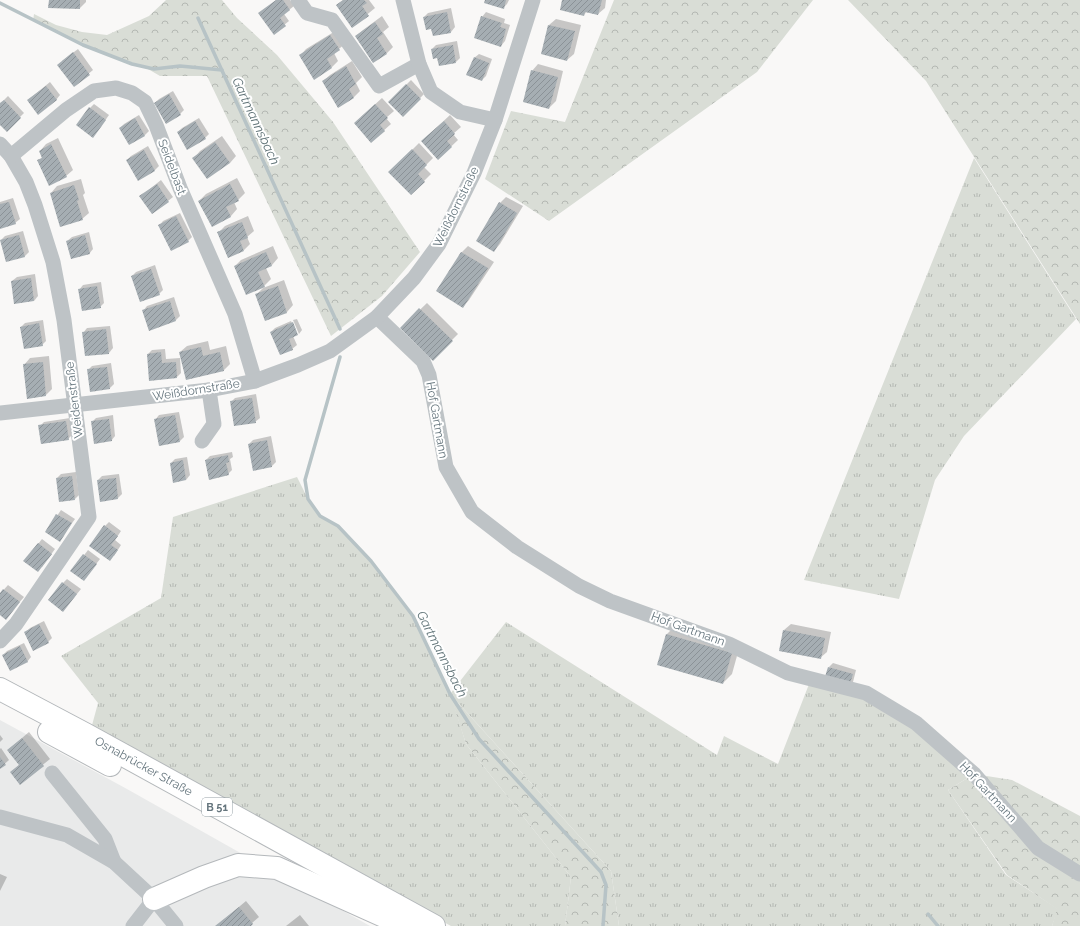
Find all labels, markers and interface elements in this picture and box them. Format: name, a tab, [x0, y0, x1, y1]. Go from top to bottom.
water label: Gartmannsbach	[229, 75, 283, 167]
street label: Seidelbast	[155, 137, 189, 197]
street label: Weißdornstraße	[430, 164, 482, 250]
street label: Weidenstraße	[62, 361, 86, 439]
street label: Weißdornstraße	[151, 376, 241, 404]
street label: Hof Gartmann	[423, 381, 451, 459]
water label: Gartmannsbach	[414, 608, 470, 700]
street label: Hof Gartmann	[649, 609, 727, 649]
street label: Osnabrücker Straße	[92, 734, 195, 799]
street label: Hof Gartmann	[956, 759, 1020, 825]
road number: B 51	[202, 798, 232, 816]

